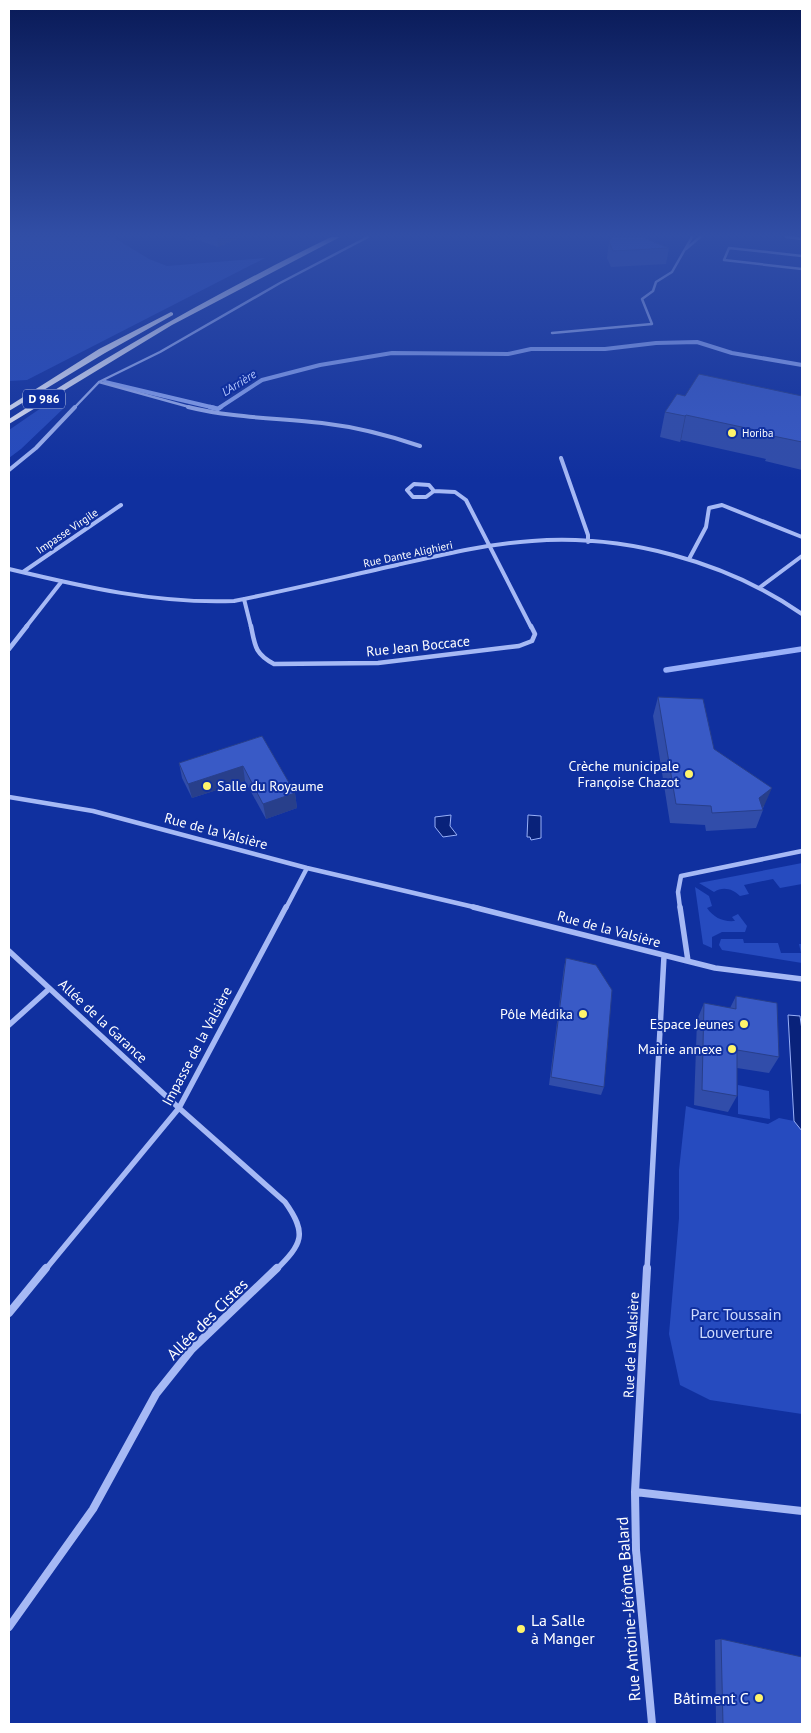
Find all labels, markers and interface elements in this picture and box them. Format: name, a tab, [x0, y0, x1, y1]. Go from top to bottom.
water label: L'Arrière	[219, 366, 259, 399]
road number: D 986	[23, 389, 65, 408]
place label: Horiba	[742, 426, 773, 440]
marker: Horiba	[726, 427, 738, 439]
street label: Impasse Virgile	[33, 505, 101, 557]
street label: Rue Dante Alighieri	[362, 538, 454, 570]
street label: Rue Jean Boccace	[365, 632, 471, 660]
place label: Crèche municipale Françoise Chazot	[569, 757, 679, 791]
marker: Crèche municipale Françoise Chazot	[683, 768, 695, 780]
place label: Salle du Royaume	[217, 777, 324, 795]
marker: Salle du Royaume	[201, 780, 213, 792]
street label: Rue de la Valsière	[162, 809, 270, 853]
street label: Rue de la Valsière	[555, 907, 663, 951]
street label: Allée de la Garance	[55, 975, 151, 1067]
street label: Impasse de la Valsière	[158, 983, 236, 1109]
place label: Pôle Médika	[500, 1005, 573, 1023]
marker: Pôle Médika	[577, 1008, 589, 1020]
place label: Espace Jeunes	[650, 1015, 734, 1033]
marker: Espace Jeunes	[738, 1018, 750, 1030]
place label: Mairie annexe	[638, 1040, 722, 1058]
marker: Mairie annexe	[726, 1043, 738, 1055]
street label: Allée des Cistes	[162, 1274, 252, 1364]
street label: Rue de la Valsière	[619, 1291, 643, 1399]
park label: Parc Toussain Louverture	[691, 1304, 781, 1342]
street label: Rue Antoine-Jérôme Balard	[612, 1516, 644, 1702]
place label: La Salle à Manger	[531, 1610, 595, 1648]
marker: La Salle à Manger	[515, 1623, 527, 1635]
place label: Bâtiment C	[673, 1688, 749, 1708]
marker: Bâtiment C	[753, 1692, 765, 1704]

